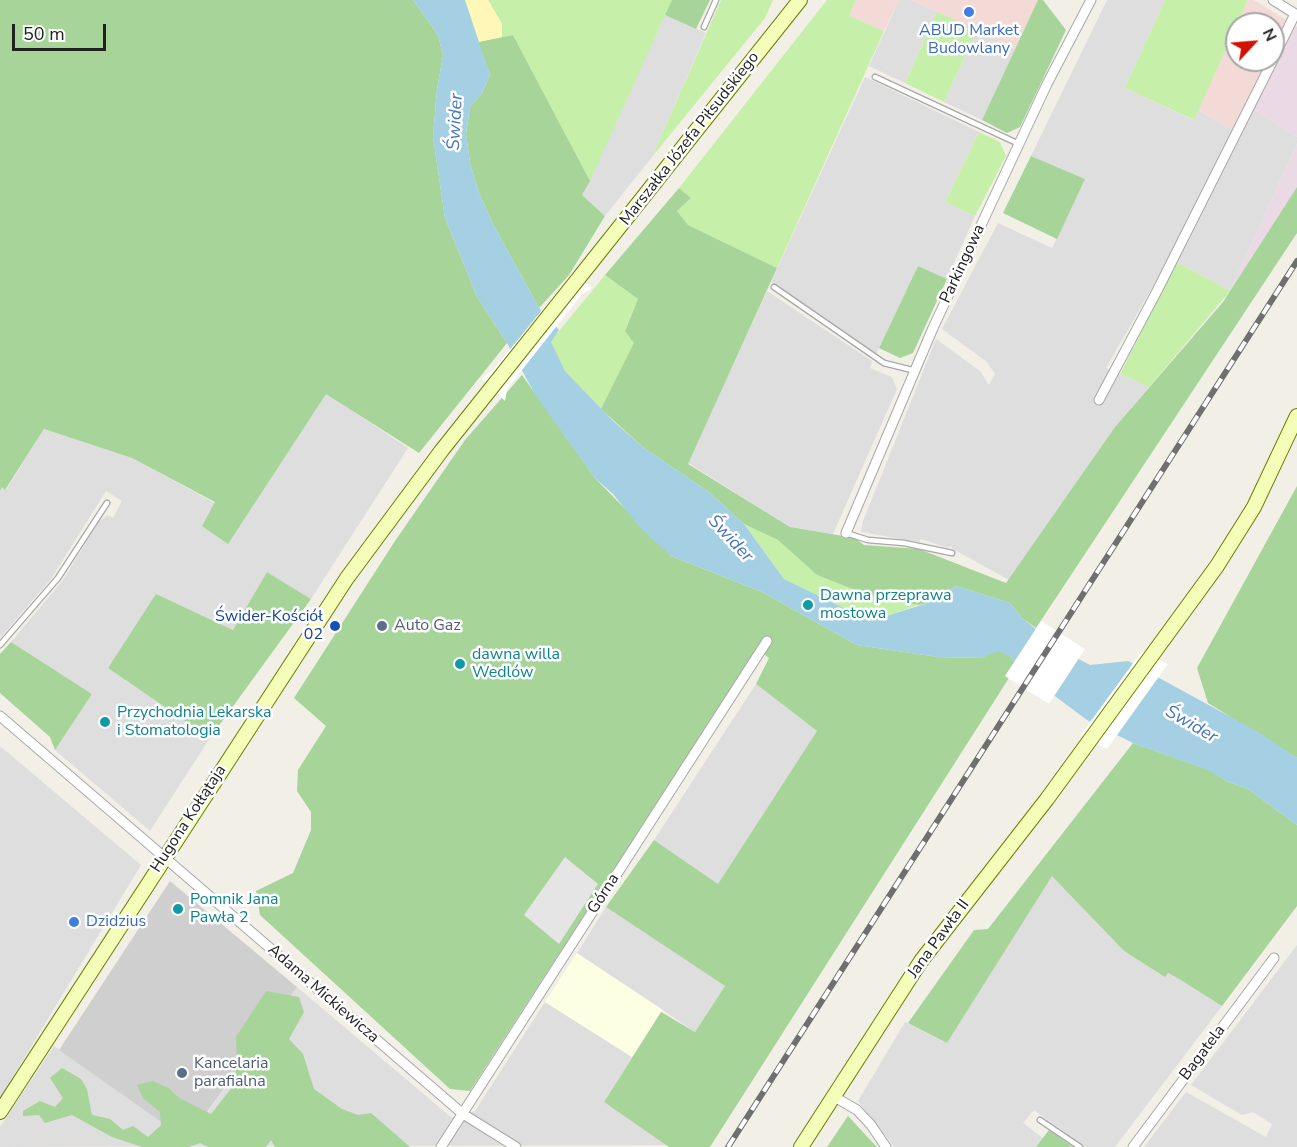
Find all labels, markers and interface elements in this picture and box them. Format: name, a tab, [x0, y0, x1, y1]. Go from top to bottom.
marker: ABUD Market Budowlany	[962, 5, 976, 19]
scale bar	[15, 12, 110, 50]
north arrow	[1225, 12, 1285, 72]
place label: ABUD Market Budowlany	[919, 21, 1019, 59]
text: 50 m	[23, 22, 65, 46]
text: N	[1257, 25, 1282, 45]
street label: Marszałka Józefa Piłsudskiego	[616, 48, 764, 230]
water label: Świder	[444, 93, 468, 151]
street label: Parkingowa	[936, 222, 990, 306]
water label: Świder	[703, 511, 757, 567]
place label: Dawna przeprawa mostowa	[820, 586, 951, 624]
marker: Dawna przeprawa mostowa	[801, 598, 815, 612]
place label: Świder-Kościół 02	[215, 607, 323, 645]
place label: Auto Gaz	[394, 616, 461, 636]
marker: Świder-Kościół 02	[328, 619, 342, 633]
marker: Auto Gaz	[375, 619, 389, 633]
place label: dawna willa Wedlów	[472, 645, 560, 683]
marker: dawna willa Wedlów	[453, 657, 467, 671]
water label: Świder	[1161, 701, 1221, 749]
place label: Przychodnia Lekarska i Stomatologia	[117, 703, 272, 741]
marker: Przychodnia Lekarska i Stomatologia	[98, 715, 112, 729]
street label: Hugona Kołłątaja	[147, 762, 231, 876]
street label: Górna	[584, 870, 624, 918]
place label: Pomnik Jana Pawła 2	[190, 890, 279, 928]
street label: Jana Pawła II	[904, 896, 974, 982]
marker: Pomnik Jana Pawła 2	[171, 902, 185, 916]
place label: Dzidzius	[86, 912, 146, 932]
marker: Dzidzius	[67, 915, 81, 929]
street label: Adama Mickiewicza	[264, 941, 382, 1047]
street label: Bagatela	[1176, 1022, 1230, 1084]
place label: Kancelaria parafialna	[194, 1054, 268, 1092]
marker: Kancelaria parafialna	[175, 1066, 189, 1080]

